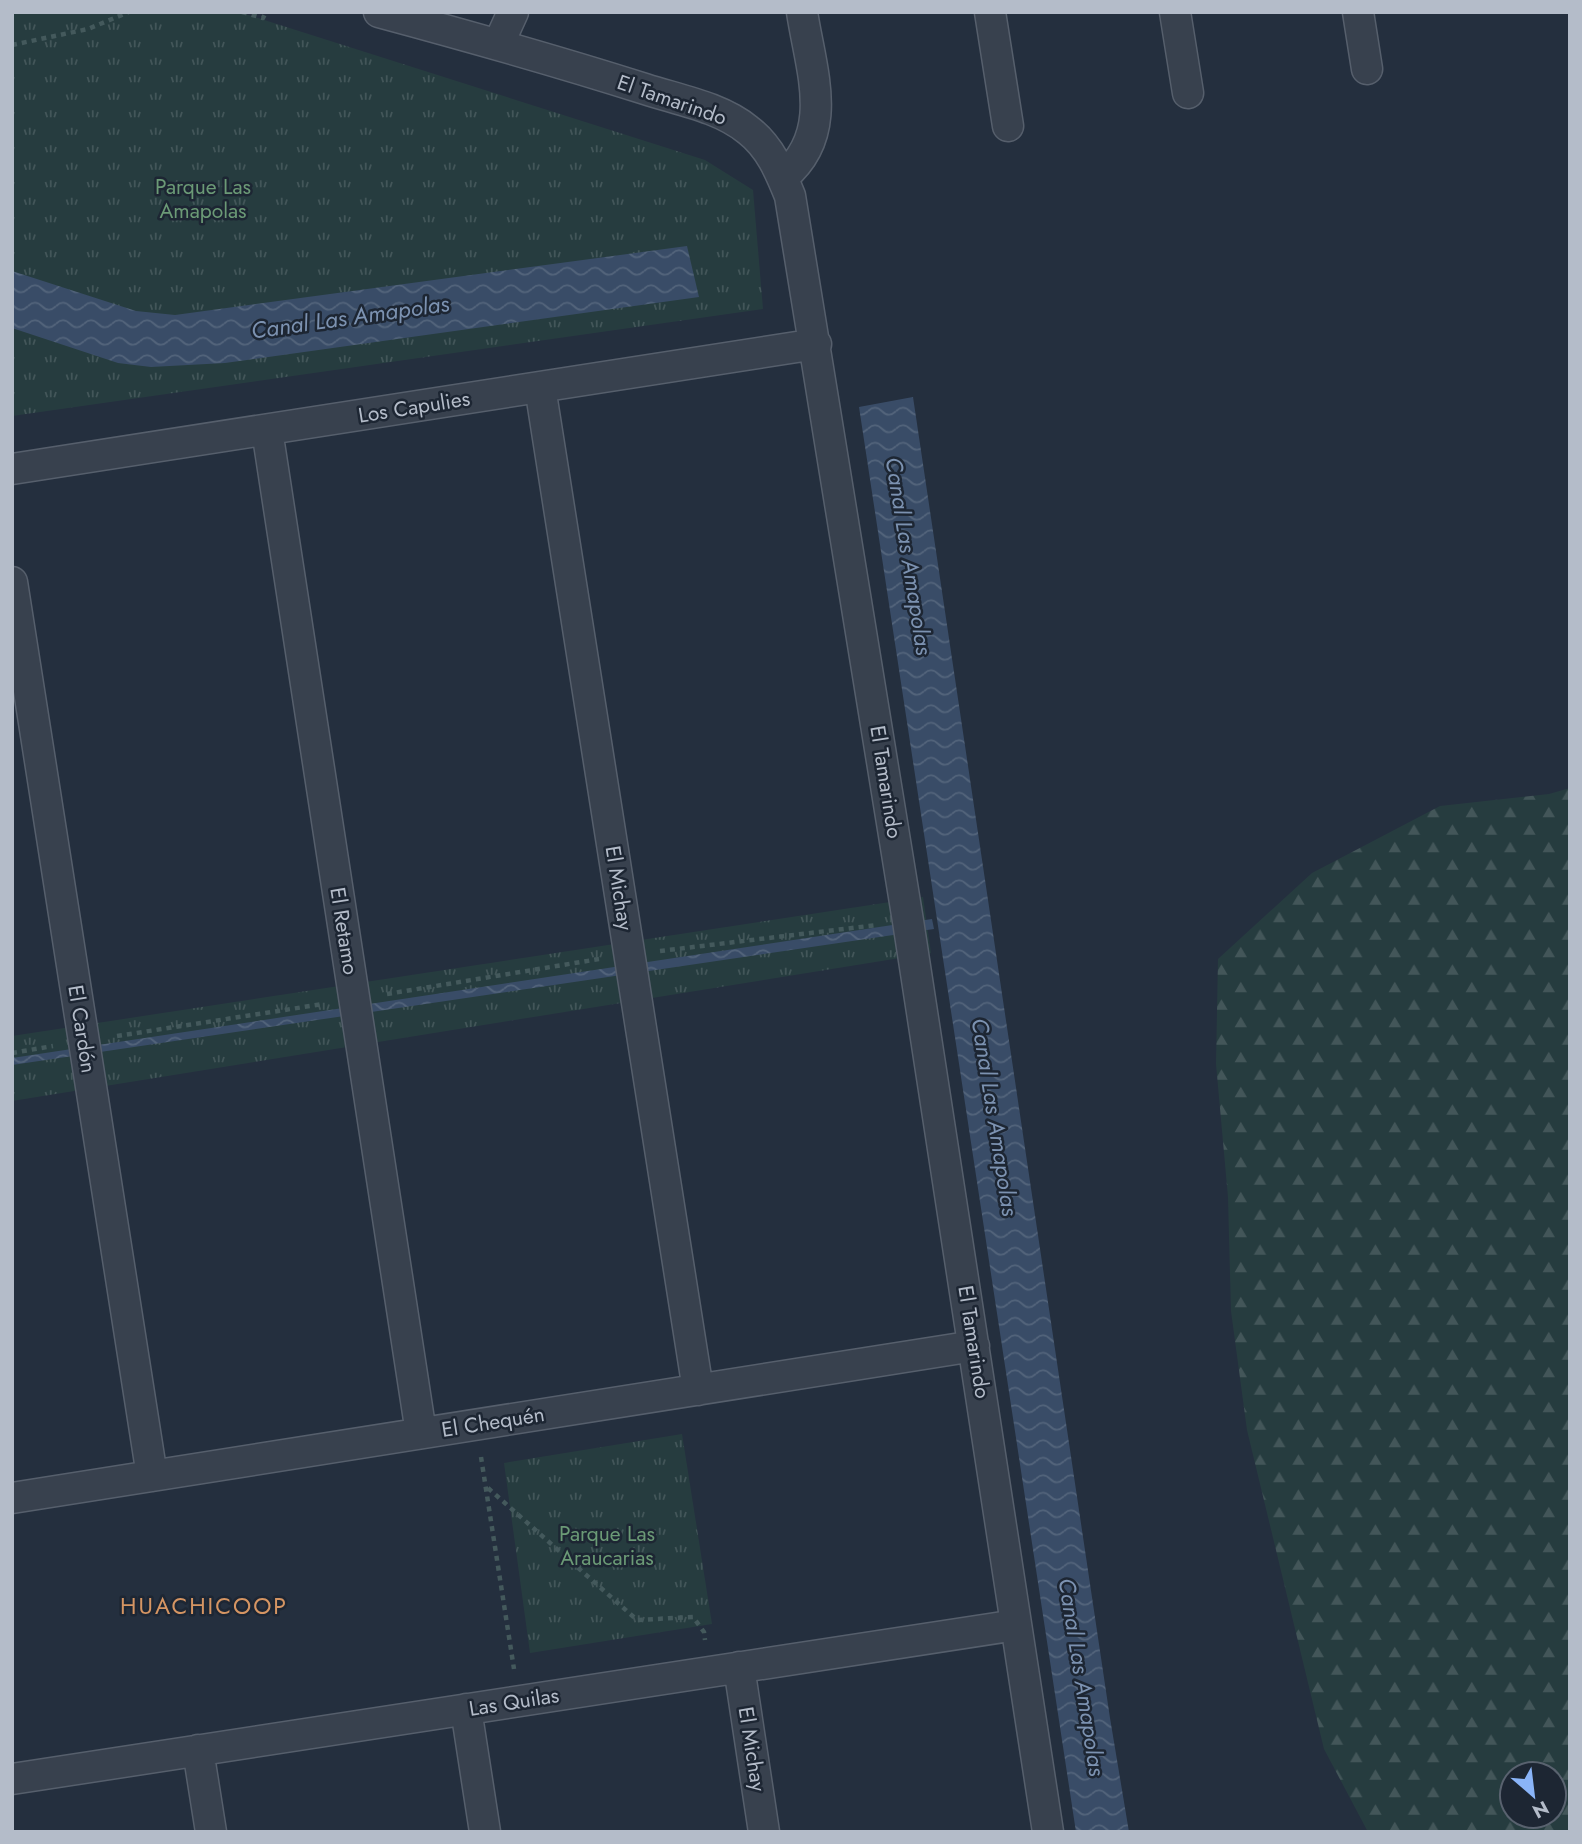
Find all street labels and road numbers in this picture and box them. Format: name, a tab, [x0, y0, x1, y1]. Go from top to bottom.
street label: El Tamarindo	[613, 67, 731, 133]
street label: Los Capulies	[356, 383, 472, 431]
street label: El Tamarindo	[862, 723, 910, 841]
street label: El Michay	[598, 843, 641, 933]
street label: El Retamo	[322, 885, 366, 977]
street label: El Cardón	[60, 983, 104, 1075]
street label: El Tamarindo	[950, 1283, 998, 1401]
street label: El Chequén	[439, 1399, 547, 1445]
street label: Las Quilas	[467, 1680, 561, 1724]
street label: El Michay	[731, 1704, 774, 1794]

